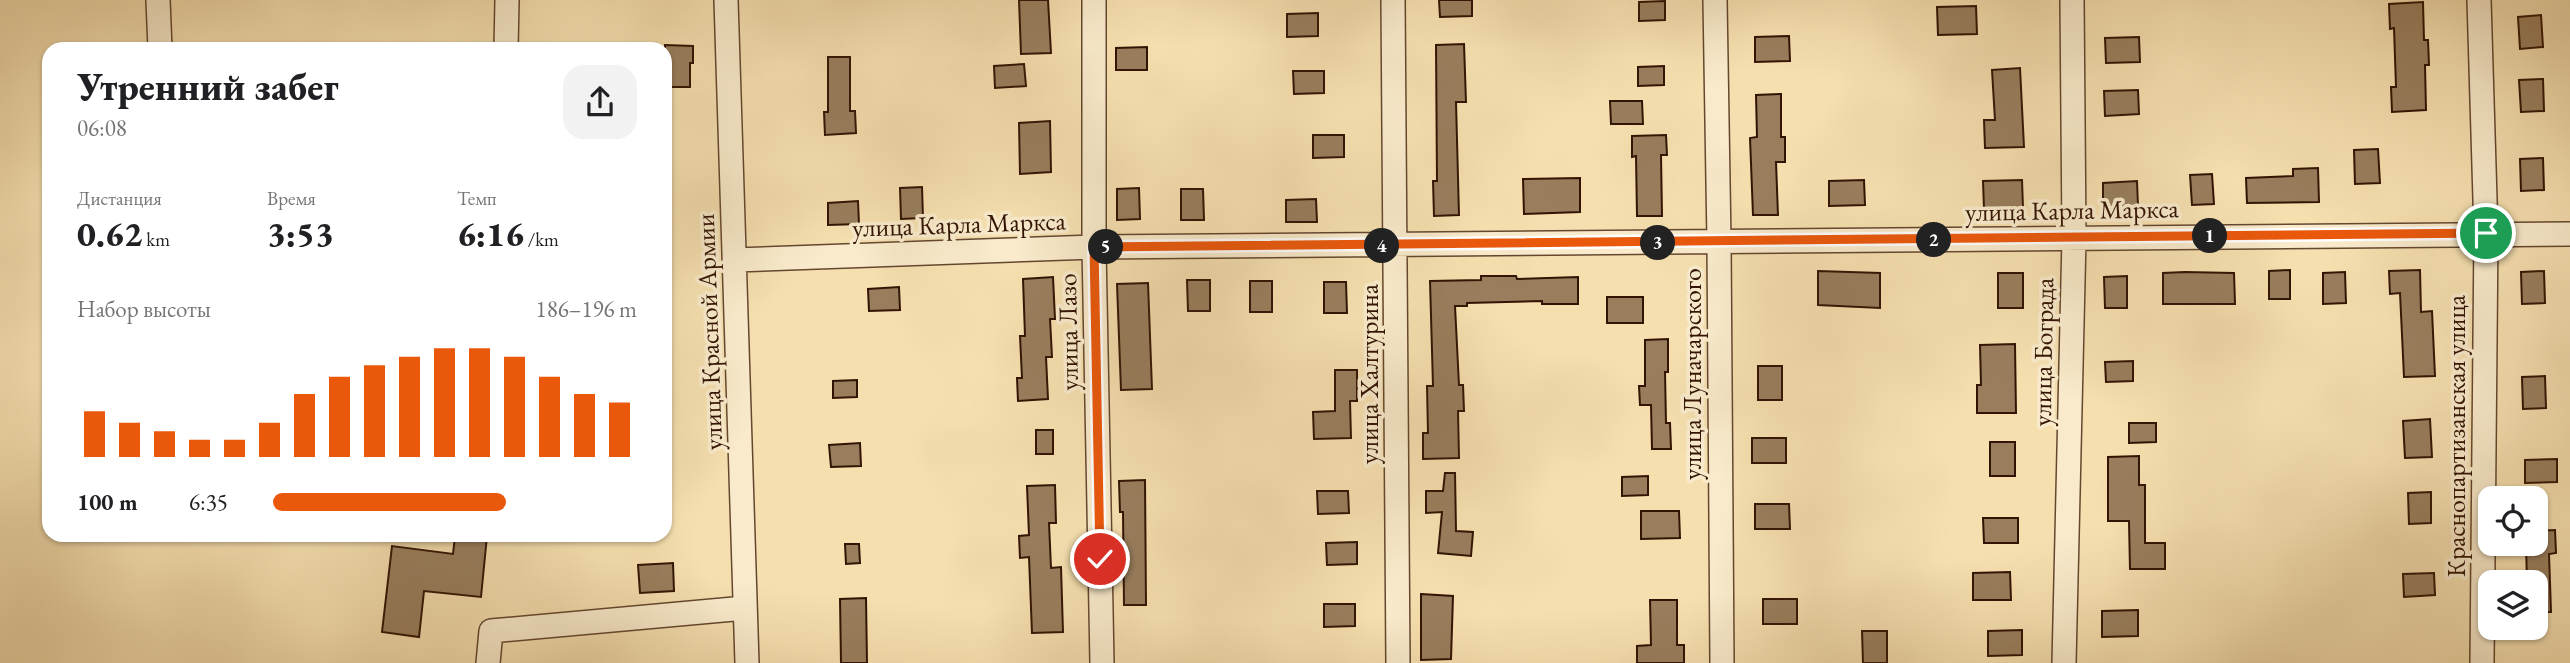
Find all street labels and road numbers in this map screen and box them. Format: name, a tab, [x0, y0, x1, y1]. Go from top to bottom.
street label: улица Карла Маркса	[1965, 191, 2180, 229]
street label: улица Карла Маркса	[852, 203, 1067, 245]
street label: улица Красной Армии	[688, 213, 730, 451]
street label: улица Луначарского	[1675, 268, 1709, 480]
street label: улица Лазо	[1050, 273, 1086, 391]
street label: улица Бограда	[2025, 277, 2061, 427]
street label: улица Халтурина	[1352, 283, 1386, 464]
street label: Краснопартизанская улица	[2439, 294, 2473, 577]

